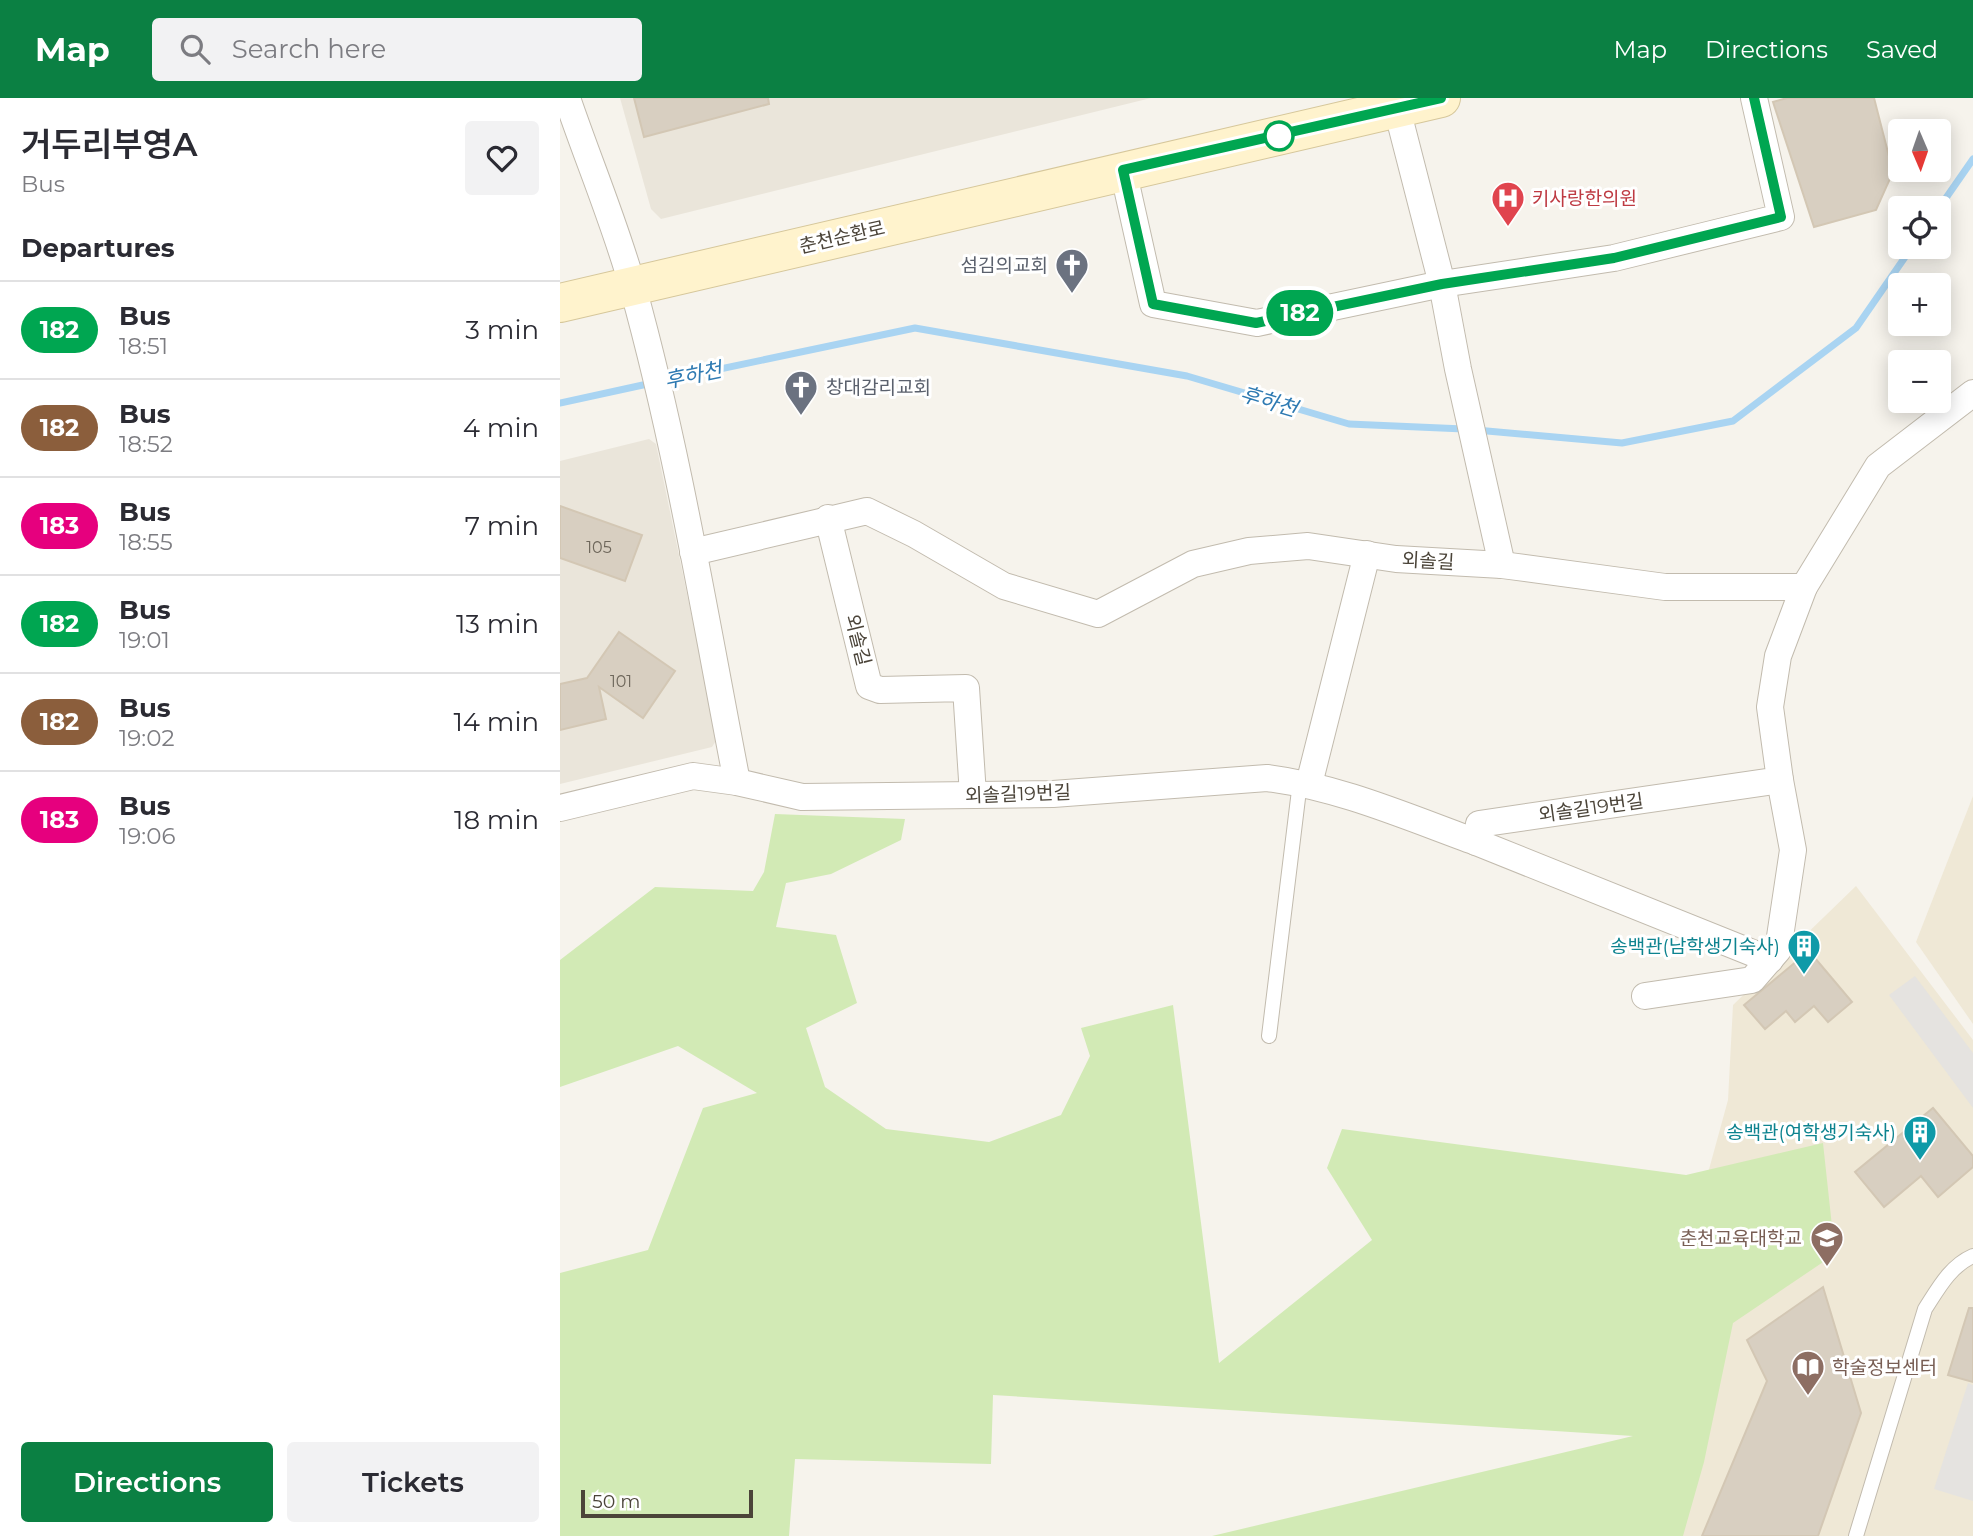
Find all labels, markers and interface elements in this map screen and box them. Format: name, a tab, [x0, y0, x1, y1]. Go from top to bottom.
search box	[152, 18, 642, 81]
text: Map	[35, 29, 110, 69]
icon: search	[176, 30, 214, 68]
text: Search here	[232, 33, 386, 65]
text: Map	[1614, 35, 1667, 64]
text: Directions	[1705, 35, 1828, 64]
text: Saved	[1866, 35, 1938, 64]
north arrow	[1888, 119, 1951, 182]
map controls	[1888, 119, 1951, 413]
button: heart	[465, 121, 539, 195]
unlabelled marker	[1264, 121, 1294, 151]
text: 거두리부영A	[21, 124, 198, 164]
text: Bus	[21, 170, 65, 198]
hospital icon: 키사랑한의원	[1489, 179, 1527, 228]
place label: 키사랑한의원	[1532, 187, 1637, 210]
button: locate	[1888, 196, 1951, 259]
street label: 춘천순환로	[797, 216, 887, 258]
text: Departures	[21, 232, 175, 264]
church icon: 섬김의교회	[1053, 246, 1091, 295]
place label: 섬김의교회	[961, 254, 1048, 277]
button: +	[1888, 273, 1951, 336]
line badge: 182	[1260, 290, 1340, 336]
text: 182	[1280, 298, 1320, 327]
text: Bus	[119, 300, 171, 332]
text: 3 min	[465, 314, 539, 346]
text: 182	[40, 315, 79, 344]
text: 18:51	[119, 332, 168, 360]
button: −	[1888, 350, 1951, 413]
water label: 후하천	[662, 356, 727, 393]
church icon: 창대감리교회	[782, 368, 820, 417]
place label: 창대감리교회	[826, 376, 931, 399]
water label: 후하천	[1238, 381, 1303, 422]
text: Bus	[119, 398, 171, 430]
text: 4 min	[463, 412, 539, 444]
text: 182	[40, 413, 79, 442]
text: 18:52	[119, 430, 173, 458]
text: Bus	[119, 496, 171, 528]
text: 7 min	[465, 510, 539, 542]
text: 183	[40, 511, 79, 540]
text: 18:55	[119, 528, 173, 556]
house number: 105	[586, 538, 612, 557]
street label: 외솔길	[1401, 548, 1455, 574]
text: Bus	[119, 594, 171, 626]
text: 13 min	[456, 608, 539, 640]
text: 182	[40, 609, 79, 638]
street label: 외솔길	[840, 612, 876, 668]
text: 19:01	[119, 626, 170, 654]
house number: 101	[610, 672, 632, 691]
text: Bus	[119, 692, 171, 724]
text: 14 min	[453, 706, 539, 738]
text: 182	[40, 707, 79, 736]
text: 19:02	[119, 724, 174, 752]
street label: 외솔길19번길	[965, 781, 1071, 807]
street label: 외솔길19번길	[1537, 789, 1645, 827]
text: Bus	[119, 790, 171, 822]
text: 18 min	[454, 804, 539, 836]
text: 183	[40, 805, 79, 834]
text: 19:06	[119, 822, 175, 850]
building icon: 송백관(남학생기숙사)	[1785, 927, 1823, 976]
place label: 송백관(남학생기숙사)	[1610, 935, 1780, 958]
building icon: 송백관(여학생기숙사)	[1901, 1113, 1939, 1162]
place label: 송백관(여학생기숙사)	[1726, 1121, 1896, 1144]
school or university icon: 춘천교육대학교	[1808, 1219, 1846, 1268]
place label: 춘천교육대학교	[1680, 1227, 1802, 1250]
library icon: 학술정보센터	[1789, 1348, 1827, 1397]
place label: 학술정보센터	[1832, 1356, 1937, 1379]
button: Directions	[21, 1442, 273, 1522]
button: Tickets	[287, 1442, 539, 1522]
scale bar	[581, 1487, 752, 1519]
text: 50 m	[592, 1490, 640, 1513]

